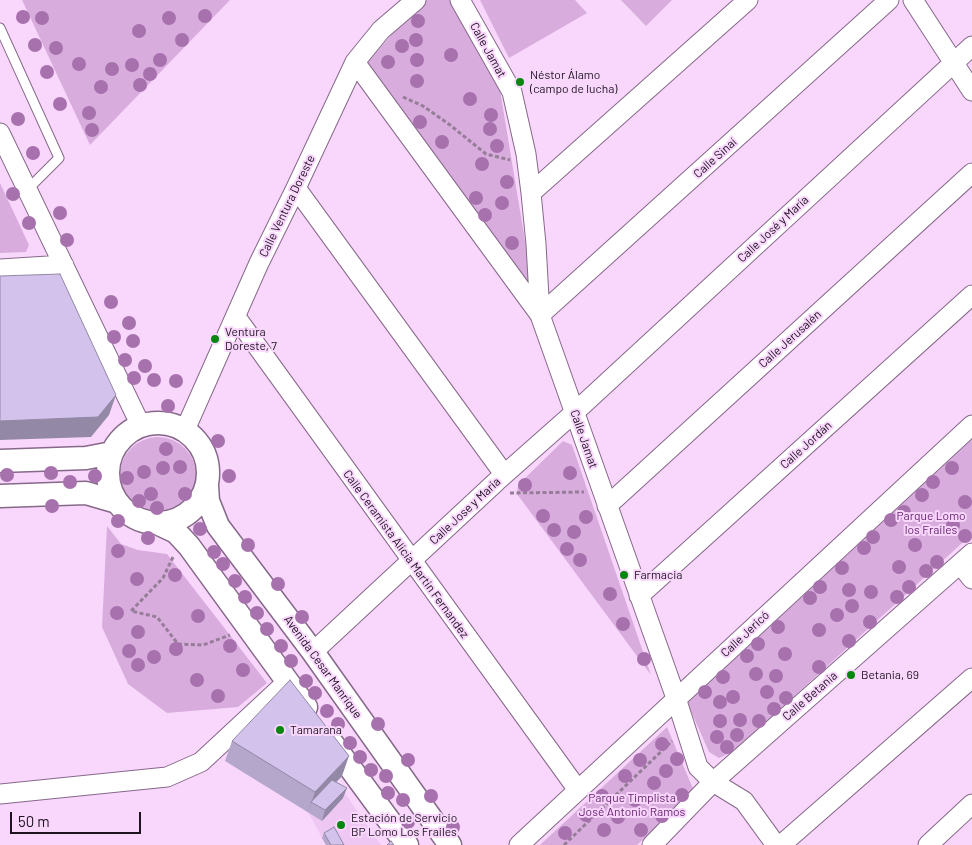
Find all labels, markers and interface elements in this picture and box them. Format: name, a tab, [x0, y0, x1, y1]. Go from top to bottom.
street label: Calle Jamat	[467, 20, 509, 80]
place label: Néstor Álamo (campo de lucha)	[530, 68, 617, 96]
marker: Néstor Álamo (campo de lucha)	[514, 76, 526, 88]
street label: Calle Sinaí	[691, 135, 739, 181]
street label: Calle Ventura Doreste	[256, 153, 318, 259]
street label: Calle José y María	[735, 193, 811, 265]
street label: Calle Jerusalén	[756, 307, 824, 371]
place label: Ventura Doreste, 7	[225, 325, 277, 353]
marker: Ventura Doreste, 7	[209, 333, 221, 345]
street label: Calle Jamat	[567, 408, 601, 470]
street label: Calle Jordán	[777, 418, 835, 472]
street label: Calle Ceramista Alicia Martin Fernandez	[340, 467, 472, 641]
street label: Calle Jose y Maria	[426, 474, 504, 548]
park label: Parque Lomo los Frailes	[896, 509, 966, 537]
place label: Farmacia	[634, 568, 682, 582]
marker: Farmacia	[618, 569, 630, 581]
street label: Calle Jericó	[718, 608, 772, 660]
street label: Avenida Cesar Manrique	[281, 613, 365, 721]
street label: Calle Betania	[780, 668, 840, 724]
place label: Betania, 69	[861, 668, 919, 682]
marker: Betania, 69	[845, 669, 857, 681]
place label: Tamarana	[290, 723, 342, 737]
marker: Tamarana	[274, 724, 286, 736]
park label: Parque Timplista José Antonio Ramos	[579, 791, 685, 819]
scale bar	[12, 802, 144, 834]
place label: Estación de Servicio BP Lomo Los Frailes	[351, 811, 457, 839]
text: 50 m	[18, 812, 50, 830]
marker: Estación de Servicio BP Lomo Los Frailes	[335, 819, 347, 831]

